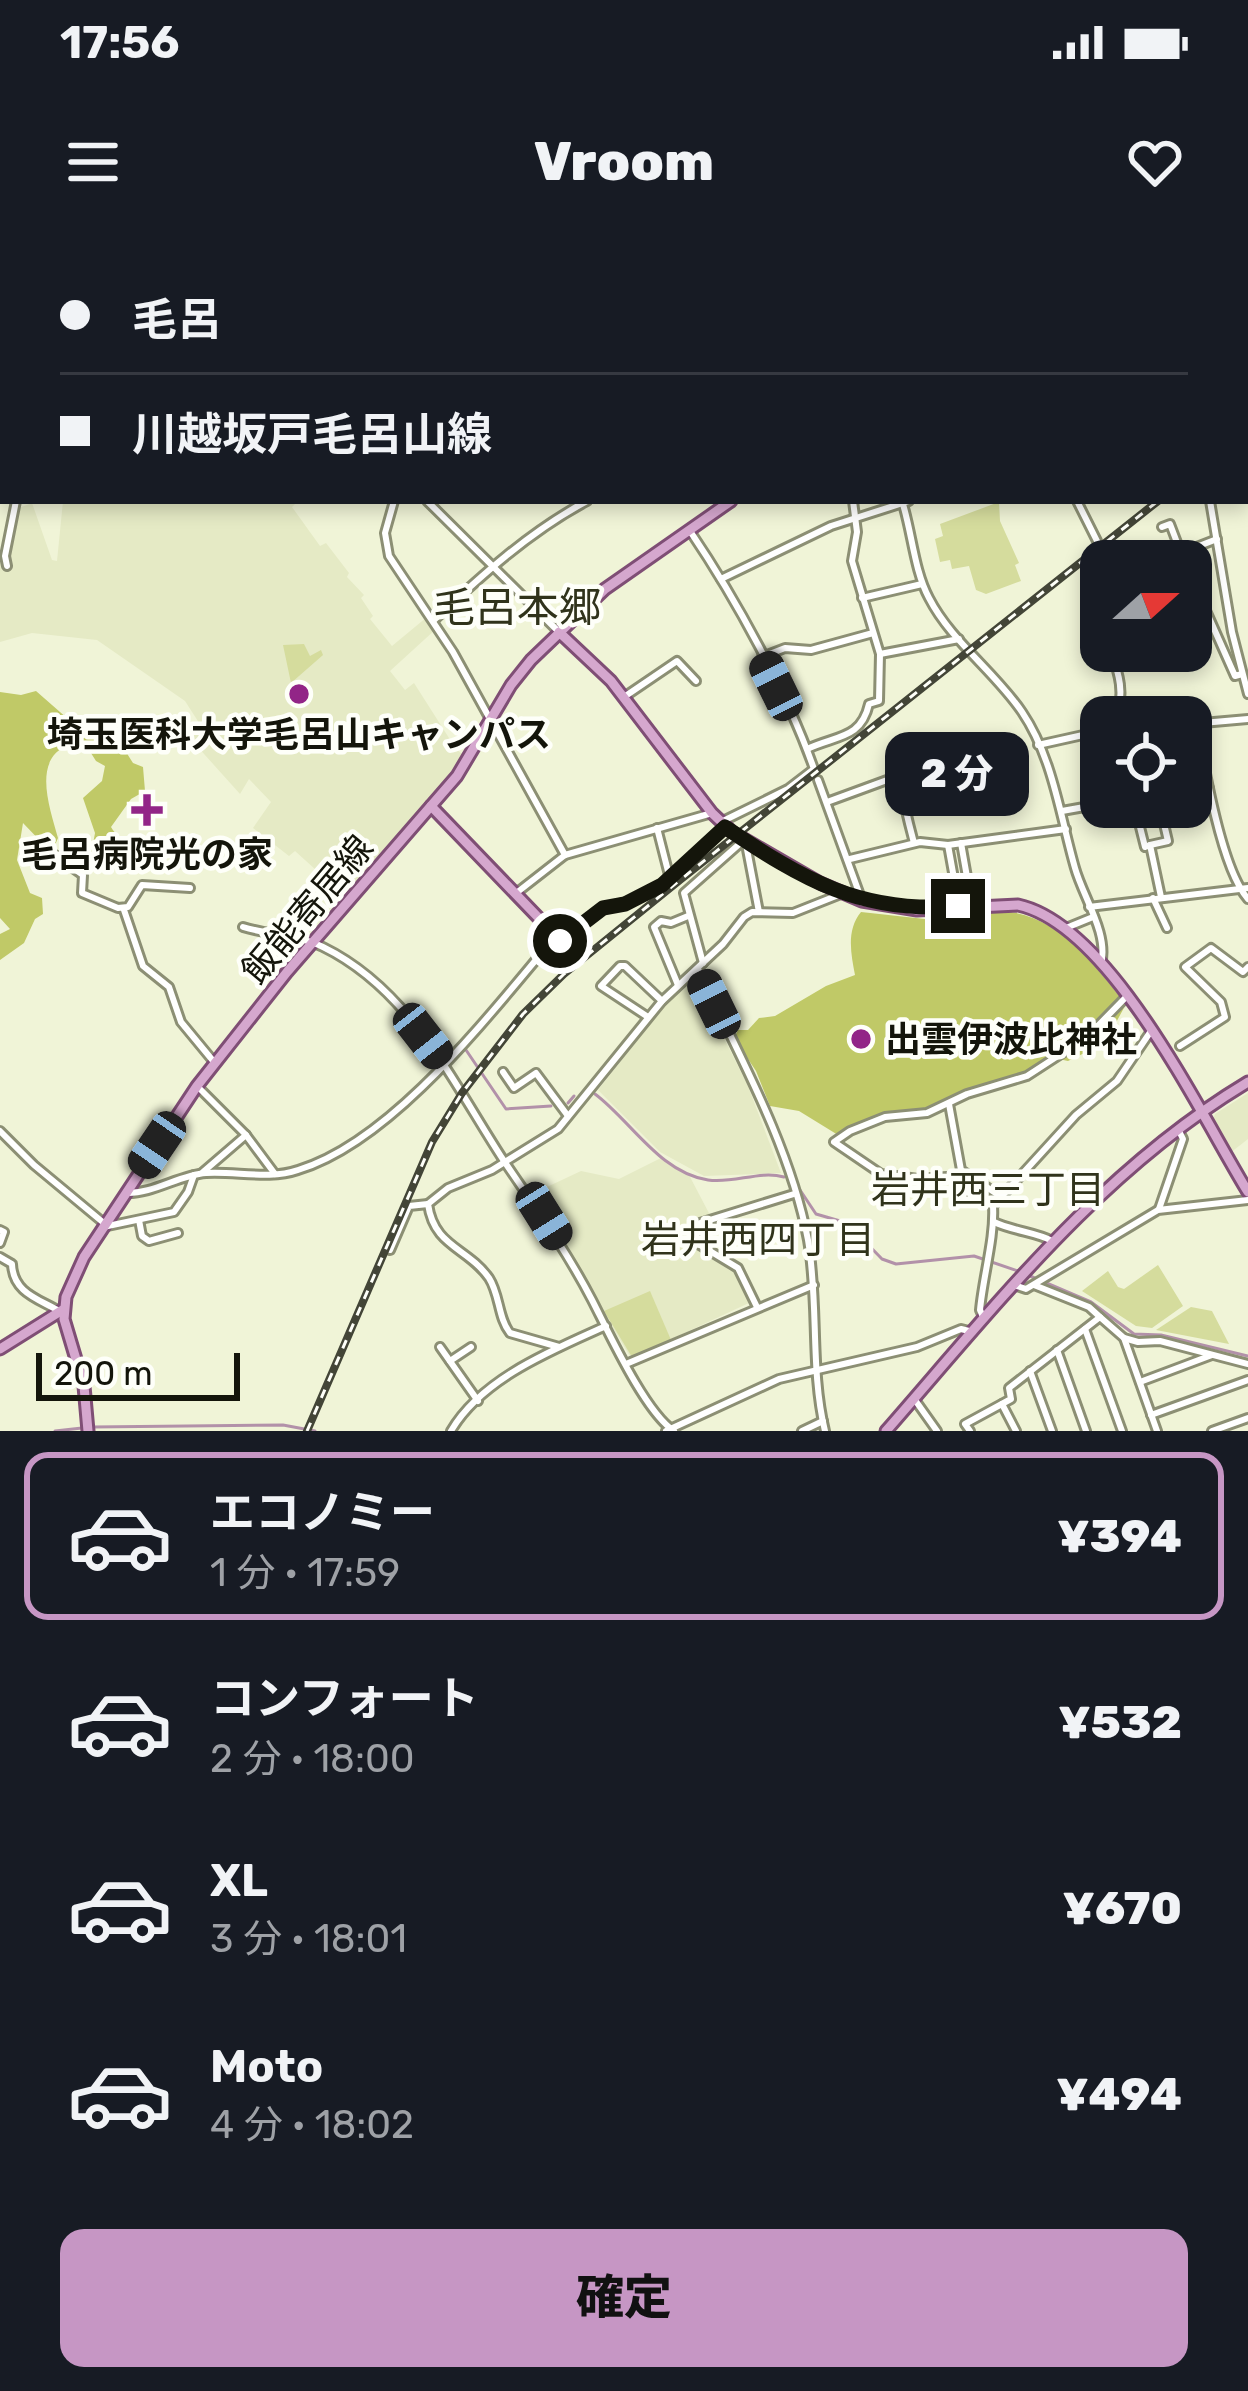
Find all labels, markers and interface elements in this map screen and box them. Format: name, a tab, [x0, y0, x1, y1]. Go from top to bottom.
text: 17:56	[60, 16, 180, 69]
icon: menu	[60, 129, 126, 195]
icon: heart	[1122, 129, 1188, 195]
text: Vroom	[534, 130, 714, 194]
text: 毛呂	[132, 293, 222, 346]
text: 川越坂戸毛呂山線	[132, 408, 492, 461]
north arrow	[1080, 540, 1212, 672]
map controls	[1080, 540, 1212, 828]
district label: 毛呂本郷	[433, 583, 601, 633]
car	[744, 646, 808, 726]
marker: 埼玉医科大学毛呂山キャンパス	[286, 681, 312, 707]
button: locate	[1080, 696, 1212, 828]
place label: 埼玉医科大学毛呂山キャンパス	[47, 713, 551, 756]
callout: 2 分	[886, 732, 1030, 816]
text: 2 分	[920, 751, 994, 797]
marker: 毛呂病院光の家	[131, 794, 163, 826]
street label: 飯能寄居線	[233, 827, 382, 992]
place label: 毛呂病院光の家	[21, 833, 273, 876]
route end	[931, 879, 985, 933]
route start	[533, 914, 587, 968]
car	[682, 964, 746, 1044]
car	[387, 997, 459, 1075]
place label: 出雲伊波比神社	[885, 1018, 1137, 1061]
marker: 出雲伊波比神社	[848, 1026, 874, 1052]
car	[122, 1105, 192, 1185]
district label: 岩井西三丁目	[871, 1167, 1105, 1213]
car	[510, 1176, 578, 1256]
district label: 岩井西四丁目	[641, 1217, 875, 1263]
scale bar	[36, 1347, 240, 1400]
text: 200 m	[54, 1354, 153, 1393]
icon: car	[66, 1482, 174, 1590]
text: エコノミー	[210, 1486, 435, 1539]
text: ¥394	[1057, 1510, 1182, 1563]
text: 1 分 · 17:59	[210, 1550, 400, 1596]
icon: car	[66, 1668, 174, 1776]
text: コンフォート	[210, 1672, 479, 1725]
text: ¥532	[1058, 1696, 1182, 1749]
text: 2 分 · 18:00	[210, 1736, 414, 1782]
icon: car	[66, 1854, 174, 1962]
text: XL	[210, 1854, 268, 1907]
text: ¥670	[1063, 1882, 1182, 1935]
text: 3 分 · 18:01	[210, 1916, 407, 1962]
icon: car	[66, 2040, 174, 2148]
text: Moto	[210, 2040, 323, 2093]
text: ¥494	[1056, 2068, 1182, 2121]
text: 4 分 · 18:02	[210, 2102, 414, 2148]
button: 確定	[60, 2229, 1188, 2367]

